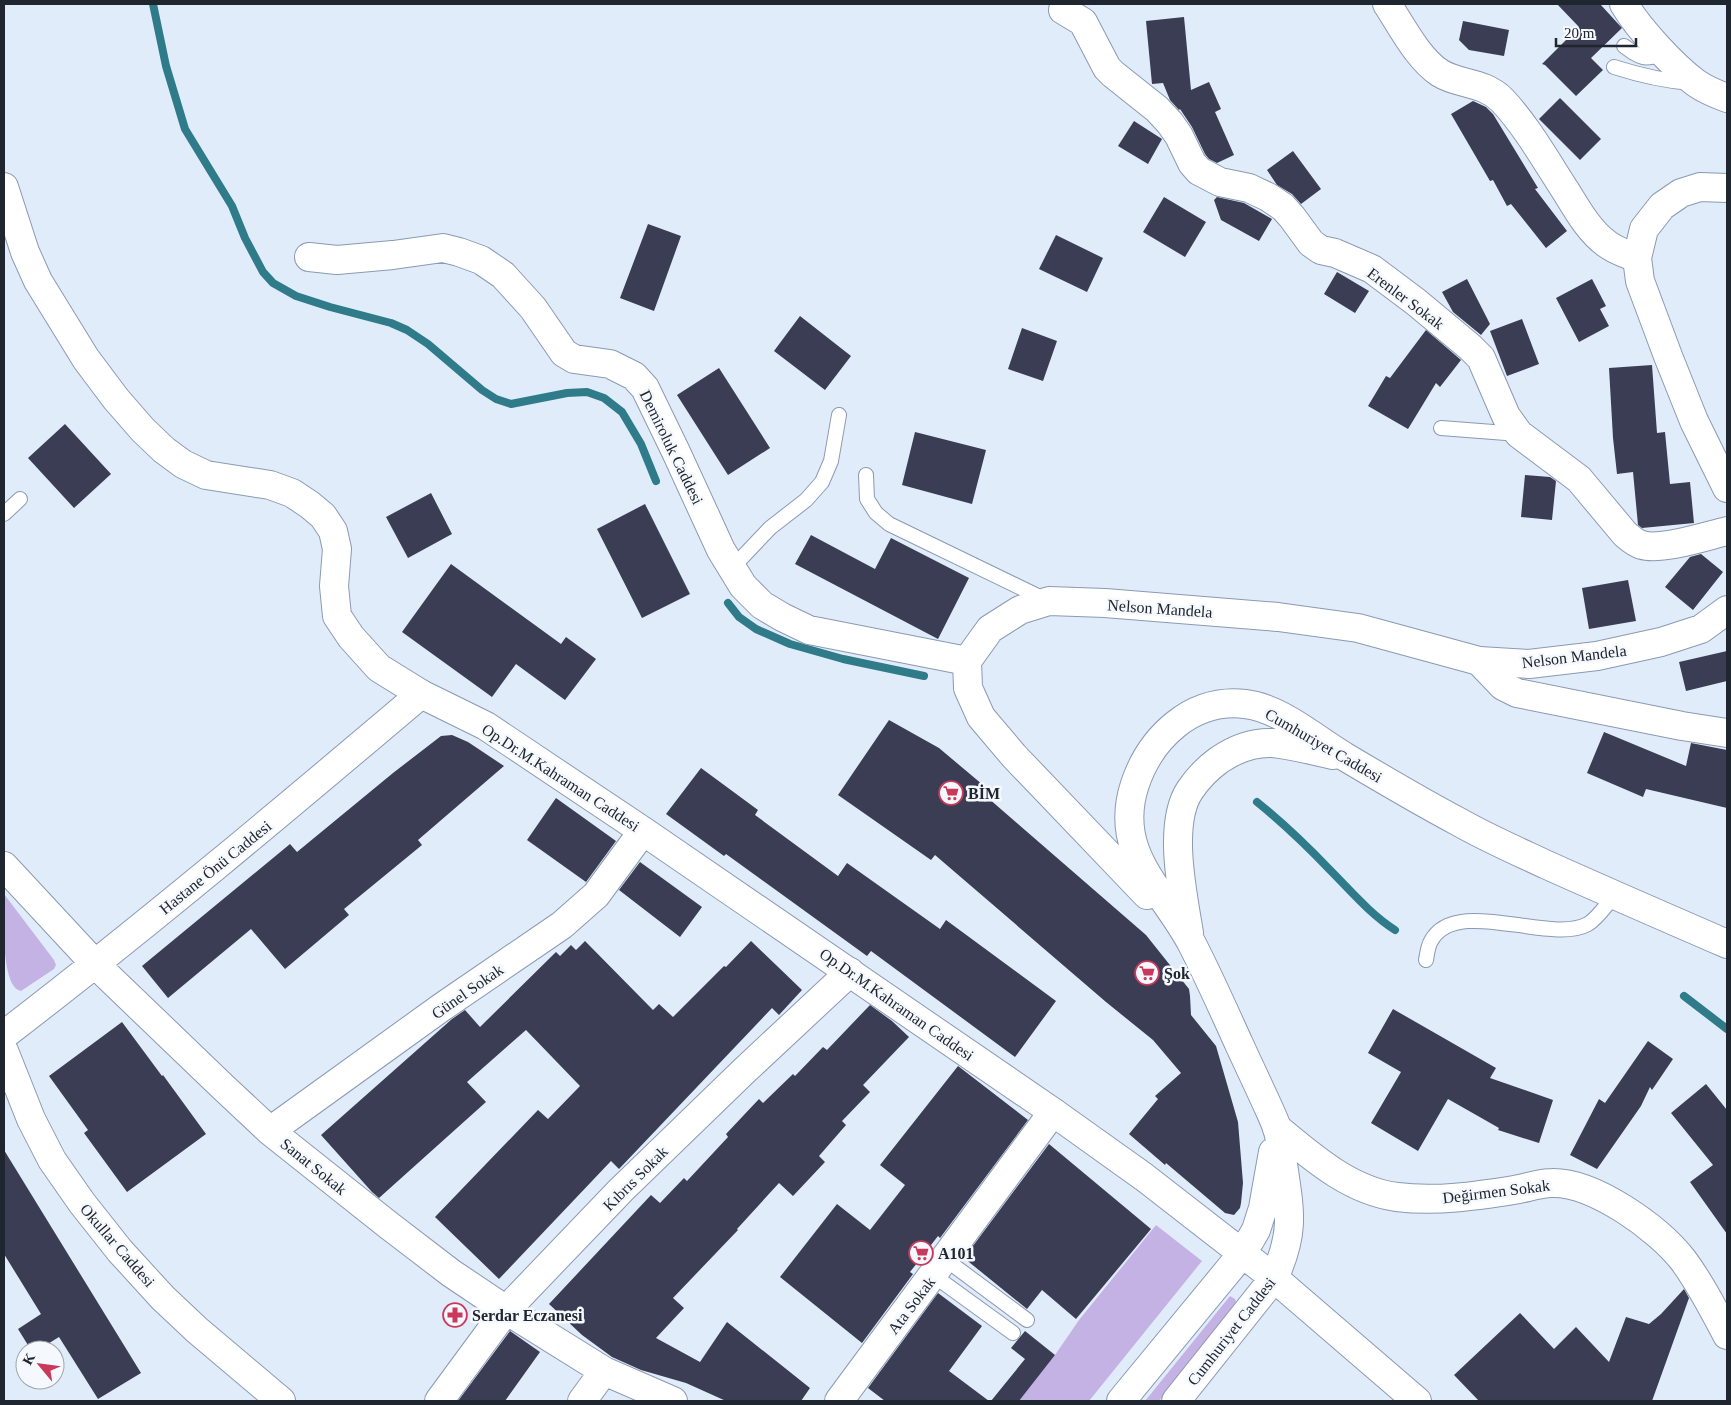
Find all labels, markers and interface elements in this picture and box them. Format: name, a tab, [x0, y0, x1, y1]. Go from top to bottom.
scale bar	[1556, 15, 1636, 47]
text: 20 m	[1564, 25, 1595, 41]
street label: Erenler Sokak	[1364, 264, 1447, 333]
street label: Demiroluk Caddesi	[637, 387, 707, 508]
street label: Nelson Mandela	[1107, 596, 1213, 621]
street label: Nelson Mandela	[1521, 642, 1627, 671]
street label: Cumhuriyet Caddesi	[1262, 705, 1386, 787]
street label: Op.Dr.M.Kahraman Caddesi	[478, 720, 643, 836]
supermarket icon: BİM	[938, 780, 964, 806]
place label: BİM	[968, 784, 1000, 802]
street label: Hastane Önü Caddesi	[156, 817, 275, 918]
street label: Op.Dr.M.Kahraman Caddesi	[816, 945, 977, 1065]
supermarket icon: Şok	[1134, 960, 1160, 986]
street label: Günel Sokak	[428, 961, 506, 1022]
place label: Şok	[1164, 965, 1190, 983]
street label: Sanat Sokak	[277, 1135, 350, 1198]
street label: Kıbrıs Sokak	[600, 1143, 671, 1214]
street label: Değirmen Sokak	[1441, 1176, 1551, 1208]
street label: Okullar Caddesi	[77, 1200, 159, 1291]
supermarket icon: A101	[908, 1240, 934, 1266]
place label: A101	[938, 1245, 974, 1262]
street label: Ata Sokak	[884, 1273, 938, 1337]
street label: Cumhuriyet Caddesi	[1184, 1274, 1280, 1389]
pharmacy icon: Serdar Eczanesi	[442, 1302, 468, 1328]
place label: Serdar Eczanesi	[472, 1307, 583, 1324]
north arrow	[15, 1340, 65, 1390]
text: K	[20, 1350, 38, 1367]

